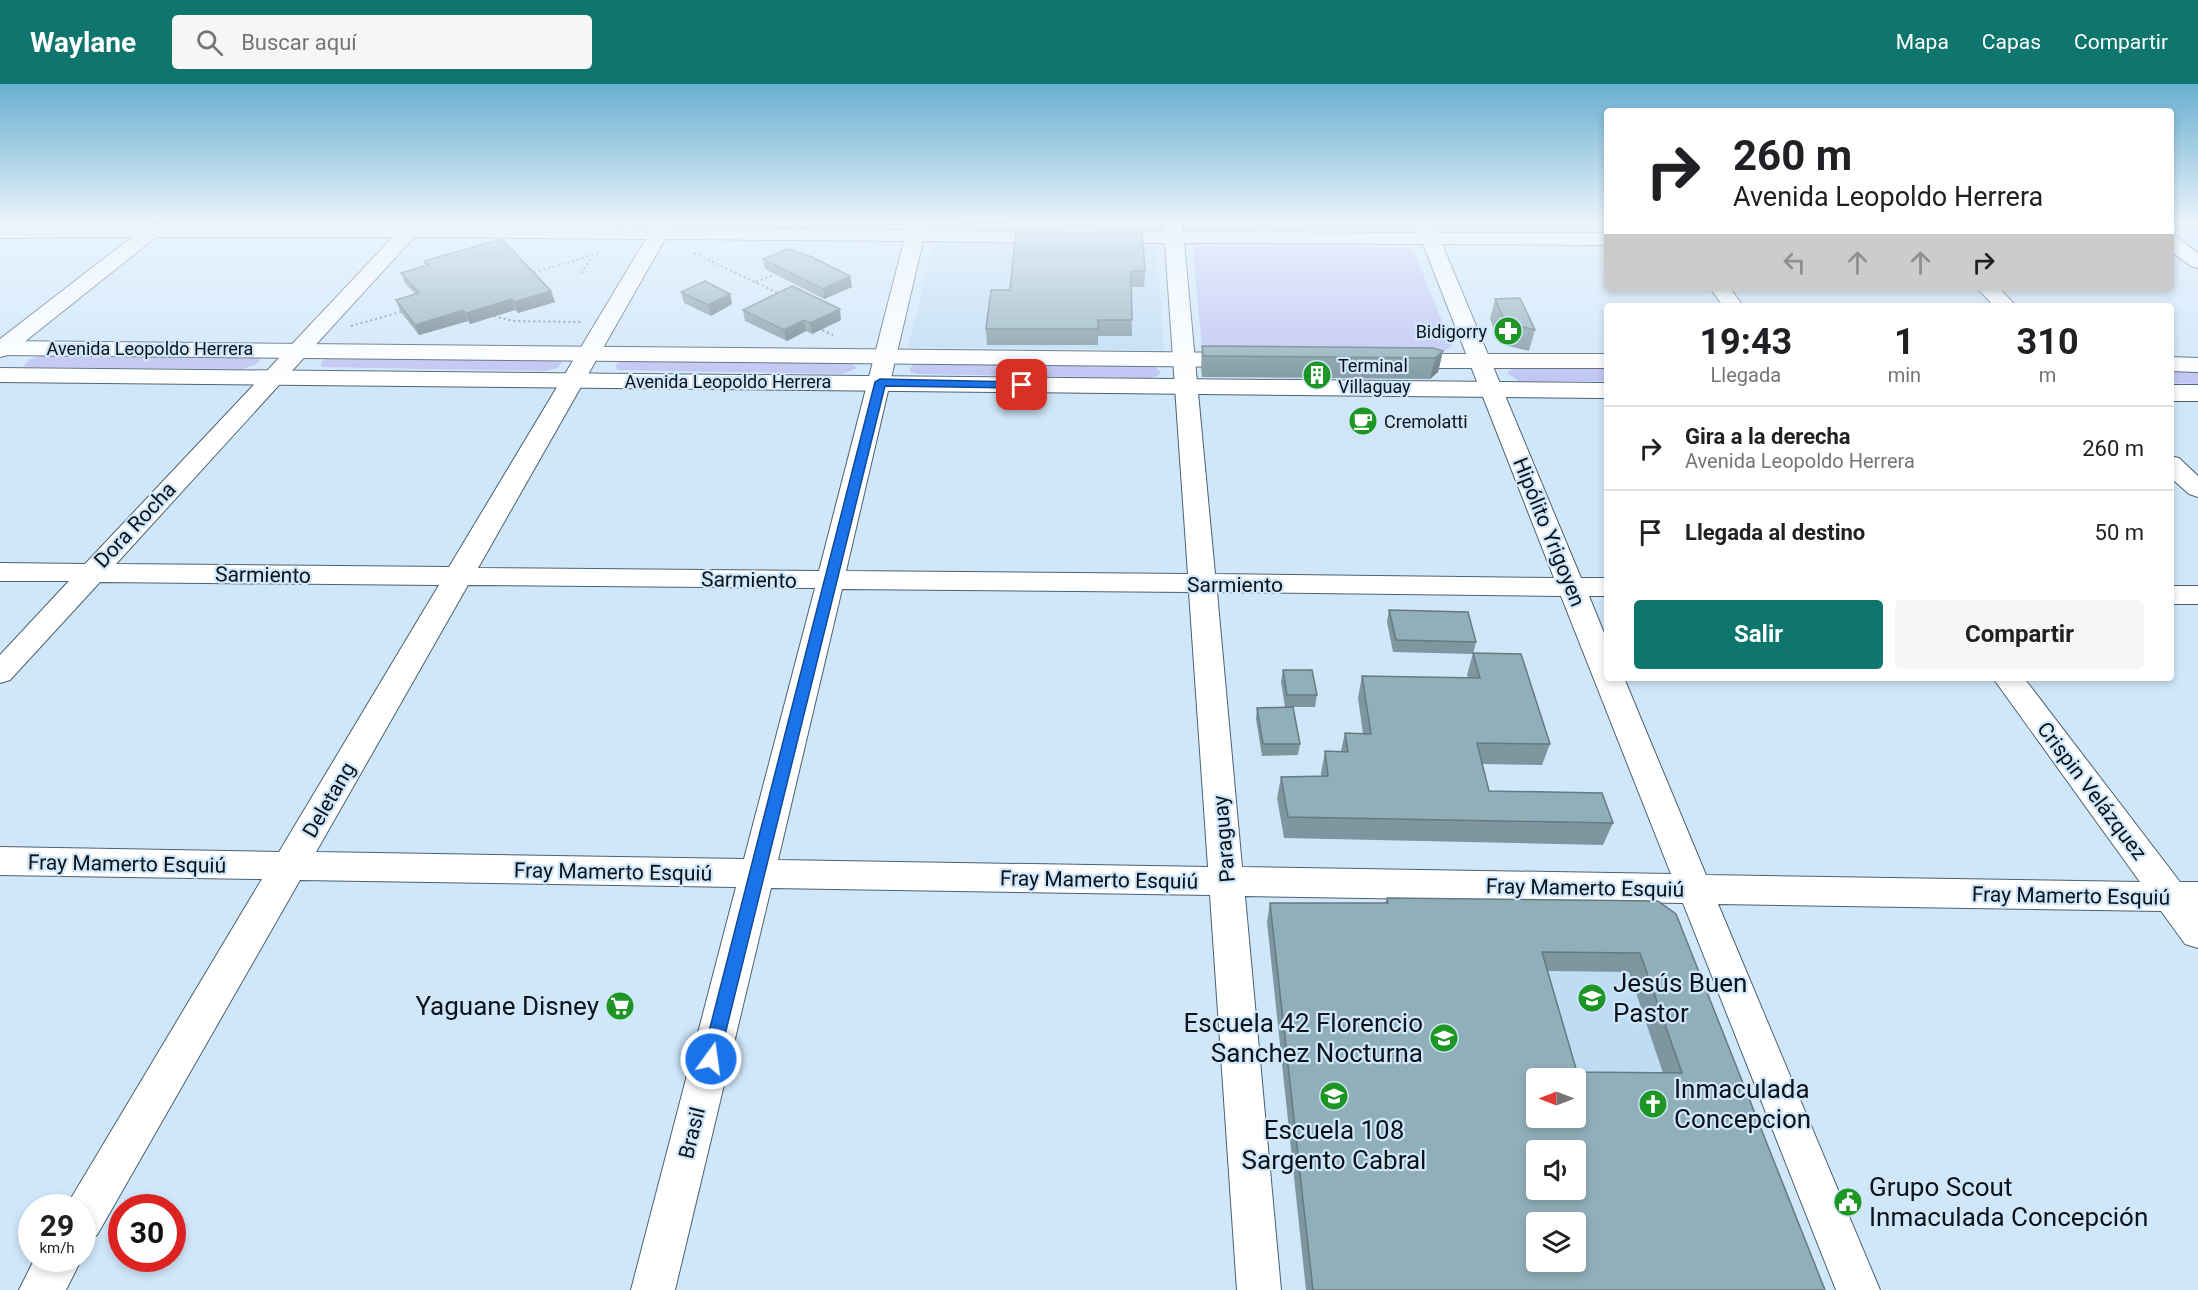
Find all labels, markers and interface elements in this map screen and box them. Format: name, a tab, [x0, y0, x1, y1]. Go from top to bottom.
search box	[172, 15, 592, 69]
text: Waylane	[30, 26, 136, 59]
icon: search	[193, 26, 226, 59]
text: Buscar aquí	[241, 30, 357, 55]
text: Mapa	[1896, 30, 1949, 54]
text: Capas	[1982, 30, 2041, 54]
text: Compartir	[2074, 30, 2168, 54]
text: 260 m	[1733, 131, 1852, 180]
icon: right	[1634, 132, 1712, 210]
text: Avenida Leopoldo Herrera	[1733, 181, 2043, 213]
icon: left	[1778, 246, 1811, 279]
icon: ahead	[1841, 246, 1874, 279]
icon: ahead	[1904, 246, 1937, 279]
icon: right	[1967, 246, 2000, 279]
pharmacy icon: Bidigorry	[1492, 315, 1524, 347]
place label: Bidigorry	[1416, 321, 1487, 342]
text: 19:43	[1699, 321, 1792, 363]
text: 1	[1894, 321, 1915, 363]
text: 310	[2017, 321, 2079, 363]
street label: Avenida Leopoldo Herrera	[47, 338, 253, 359]
place label: Terminal Villaguay	[1338, 355, 1411, 397]
pin	[996, 359, 1047, 410]
building icon: Terminal Villaguay	[1301, 359, 1333, 391]
text: Llegada	[1711, 363, 1781, 387]
text: min	[1888, 363, 1921, 387]
text: m	[2039, 363, 2056, 387]
icon: arrive	[1005, 368, 1038, 401]
street label: Avenida Leopoldo Herrera	[625, 371, 831, 392]
cafe icon: Cremolatti	[1347, 405, 1379, 437]
place label: Cremolatti	[1384, 411, 1468, 432]
text: Gira a la derecha	[1685, 424, 1851, 449]
icon: right	[1634, 432, 1667, 465]
text: 260 m	[2082, 436, 2144, 461]
text: Avenida Leopoldo Herrera	[1685, 449, 1915, 473]
street label: Hipólito Yrigoyen	[1508, 454, 1590, 610]
street label: Dora Rocha	[89, 477, 181, 573]
icon: arrive	[1634, 516, 1667, 549]
text: Llegada al destino	[1685, 520, 1865, 545]
text: 50 m	[2095, 520, 2144, 545]
street label: Sarmiento	[215, 562, 311, 588]
street label: Sarmiento	[701, 567, 797, 593]
street label: Sarmiento	[1187, 573, 1283, 597]
button: Salir	[1634, 600, 1883, 669]
button: Compartir	[1895, 600, 2144, 669]
street label: Crispin Velázquez	[2032, 717, 2152, 865]
street label: Deletang	[298, 758, 360, 842]
street label: Paraguay	[1208, 794, 1240, 884]
street label: Fray Mamerto Esquiú	[28, 850, 226, 878]
street label: Fray Mamerto Esquiú	[514, 858, 712, 886]
street label: Fray Mamerto Esquiú	[1000, 866, 1198, 894]
street label: Fray Mamerto Esquiú	[1486, 874, 1684, 902]
street label: Fray Mamerto Esquiú	[1972, 882, 2170, 910]
place label: Jesús Buen Pastor	[1613, 968, 1747, 1028]
school or university icon: Jesús Buen Pastor	[1576, 982, 1608, 1014]
supermarket icon: Yaguane Disney	[604, 990, 636, 1022]
place label: Yaguane Disney	[415, 991, 599, 1021]
place label: Escuela 42 Florencio Sanchez Nocturna	[1183, 1008, 1423, 1068]
school or university icon: Escuela 42 Florencio Sanchez Nocturna	[1428, 1022, 1460, 1054]
position arrow	[679, 1027, 743, 1091]
north arrow	[1526, 1068, 1586, 1128]
map controls	[1526, 1068, 1586, 1272]
place label: Inmaculada Concepcion	[1674, 1074, 1811, 1134]
school or university icon: Escuela 108 Sargento Cabral	[1318, 1080, 1350, 1112]
church icon: Inmaculada Concepcion	[1637, 1088, 1669, 1120]
street label: Brasil	[674, 1105, 710, 1161]
place label: Escuela 108 Sargento Cabral	[1242, 1115, 1426, 1175]
button: sound	[1526, 1140, 1586, 1200]
place label: Grupo Scout Inmaculada Concepción	[1869, 1172, 2148, 1232]
public building icon: Grupo Scout Inmaculada Concepción	[1832, 1186, 1864, 1218]
speed limit sign: 30	[108, 1194, 186, 1272]
text: 29	[40, 1208, 74, 1243]
button: layers	[1526, 1212, 1586, 1272]
text: km/h	[39, 1239, 75, 1257]

